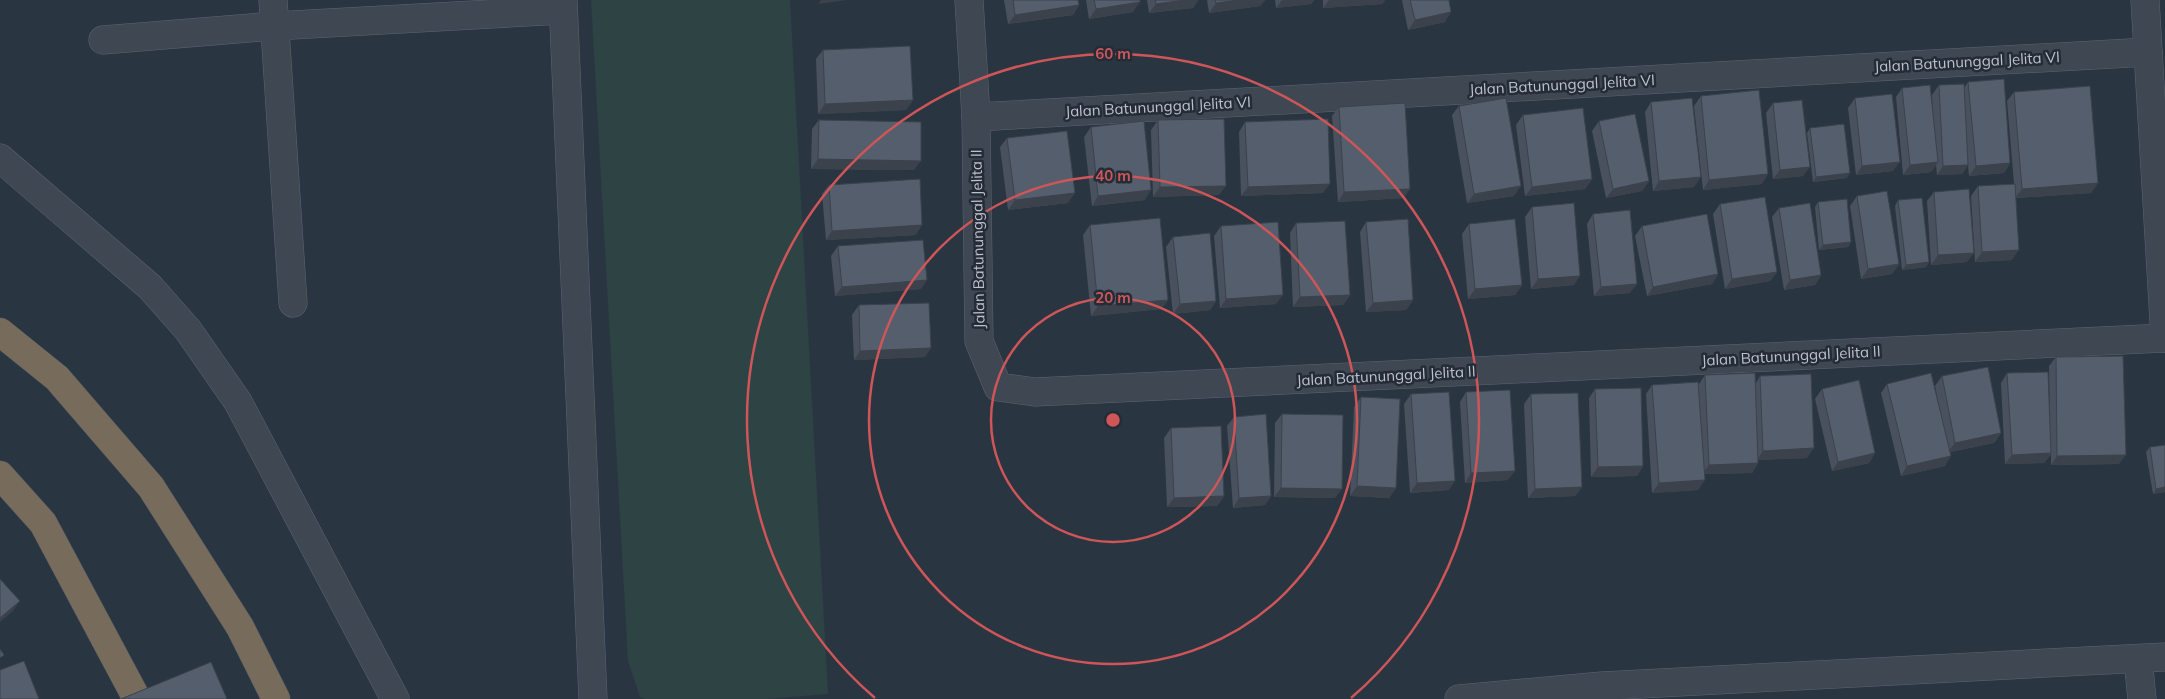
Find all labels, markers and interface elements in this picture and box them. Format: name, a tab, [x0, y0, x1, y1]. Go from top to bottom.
text: 60 m	[1095, 44, 1131, 63]
street label: Jalan Batununggal Jelita VI	[1874, 47, 2060, 76]
street label: Jalan Batununggal Jelita VI	[1469, 70, 1655, 99]
street label: Jalan Batununggal Jelita VI	[1065, 92, 1251, 121]
street label: Jalan Batununggal Jelita II	[966, 149, 989, 329]
text: 40 m	[1095, 166, 1131, 185]
text: 20 m	[1095, 288, 1131, 307]
street label: Jalan Batununggal Jelita II	[1701, 341, 1881, 370]
street label: Jalan Batununggal Jelita II	[1296, 361, 1476, 390]
centre of rings	[1104, 411, 1122, 429]

